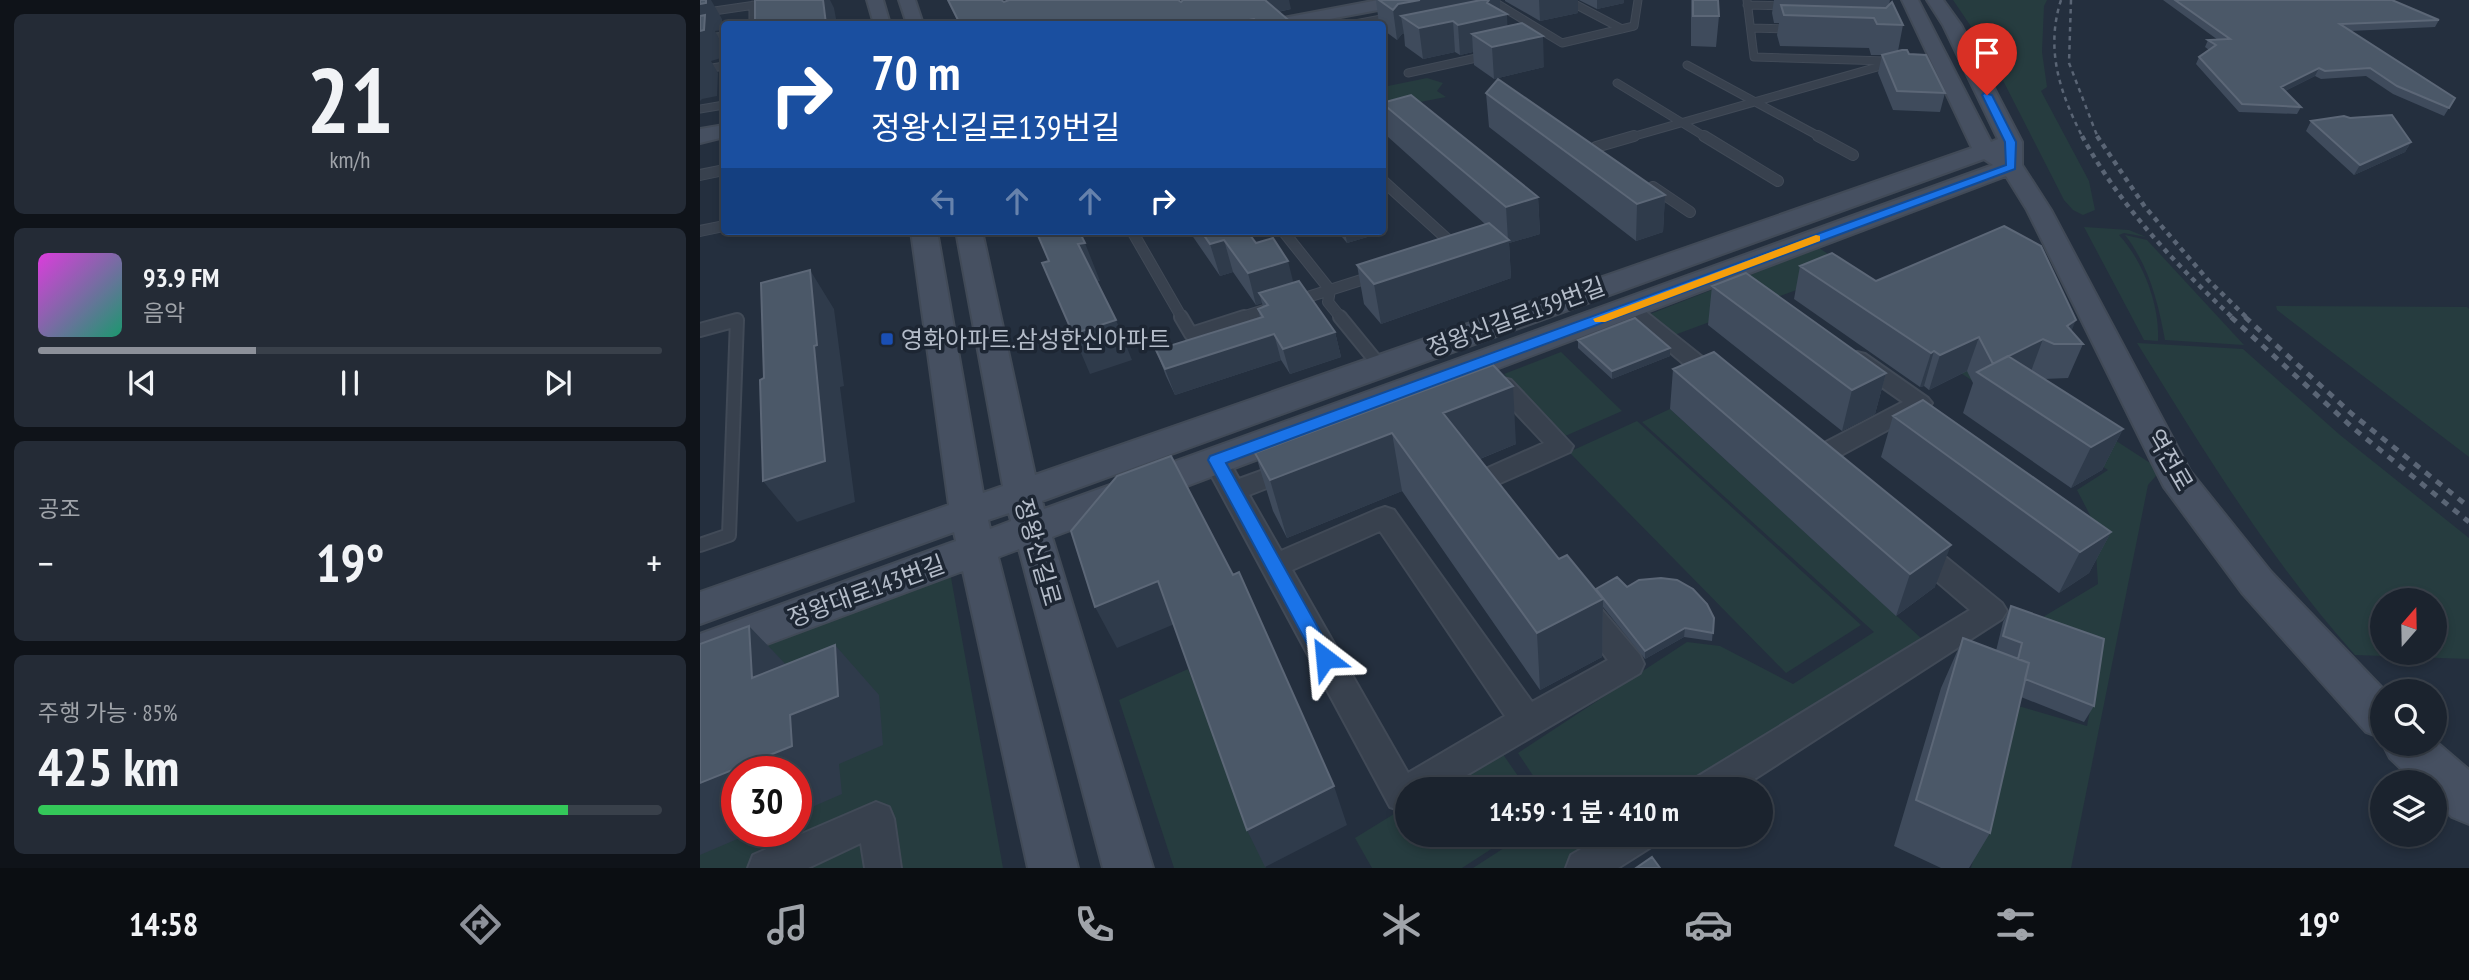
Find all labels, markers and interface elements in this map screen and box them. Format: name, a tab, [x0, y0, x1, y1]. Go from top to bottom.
pin	[1957, 23, 2017, 95]
icon: arrive	[1968, 34, 2006, 72]
text: 21	[307, 40, 394, 158]
text: 70 m	[871, 40, 960, 104]
icon: right	[756, 49, 847, 140]
text: 정왕신길로139번길	[871, 106, 1120, 148]
text: km/h	[330, 145, 370, 174]
icon: left	[925, 182, 963, 220]
icon: ahead	[998, 182, 1036, 220]
icon: ahead	[1071, 182, 1109, 220]
icon: right	[1144, 182, 1182, 220]
text: 93.9 FM	[143, 261, 219, 294]
street label: 정왕신길로139번길	[1423, 270, 1609, 364]
text: 음악	[143, 298, 185, 327]
place label: 영화아파트.삼성한신아파트	[901, 324, 1170, 355]
marker: 영화아파트.삼성한신아파트	[879, 331, 895, 347]
icon: previous	[123, 364, 161, 402]
icon: pause	[331, 364, 369, 402]
icon: next	[539, 364, 577, 402]
street label: 역전로	[2140, 424, 2200, 496]
text: 공조	[38, 494, 80, 523]
street label: 정왕신길로	[1008, 495, 1068, 609]
text: 19°	[316, 529, 384, 596]
text: −	[38, 538, 54, 587]
text: +	[646, 538, 662, 587]
street label: 정왕대로143번길	[783, 548, 949, 634]
north arrow	[2370, 588, 2446, 665]
map controls	[2370, 588, 2447, 847]
position arrow	[1288, 621, 1362, 695]
button: search	[2370, 679, 2447, 756]
text: 주행 가능 · 85%	[38, 698, 178, 727]
text: 425 km	[38, 733, 179, 800]
speed limit sign: 30	[721, 756, 812, 847]
button: layers	[2370, 770, 2447, 847]
text: 14:59 · 1 분 · 410 m	[1489, 795, 1679, 828]
icon: directions	[456, 900, 505, 949]
icon: music	[763, 900, 812, 949]
icon: phone	[1070, 900, 1119, 949]
icon: climate	[1377, 900, 1426, 949]
icon: car	[1684, 900, 1733, 949]
icon: filters	[1991, 900, 2040, 949]
text: 14:58	[129, 903, 198, 945]
text: 19°	[2298, 903, 2340, 945]

